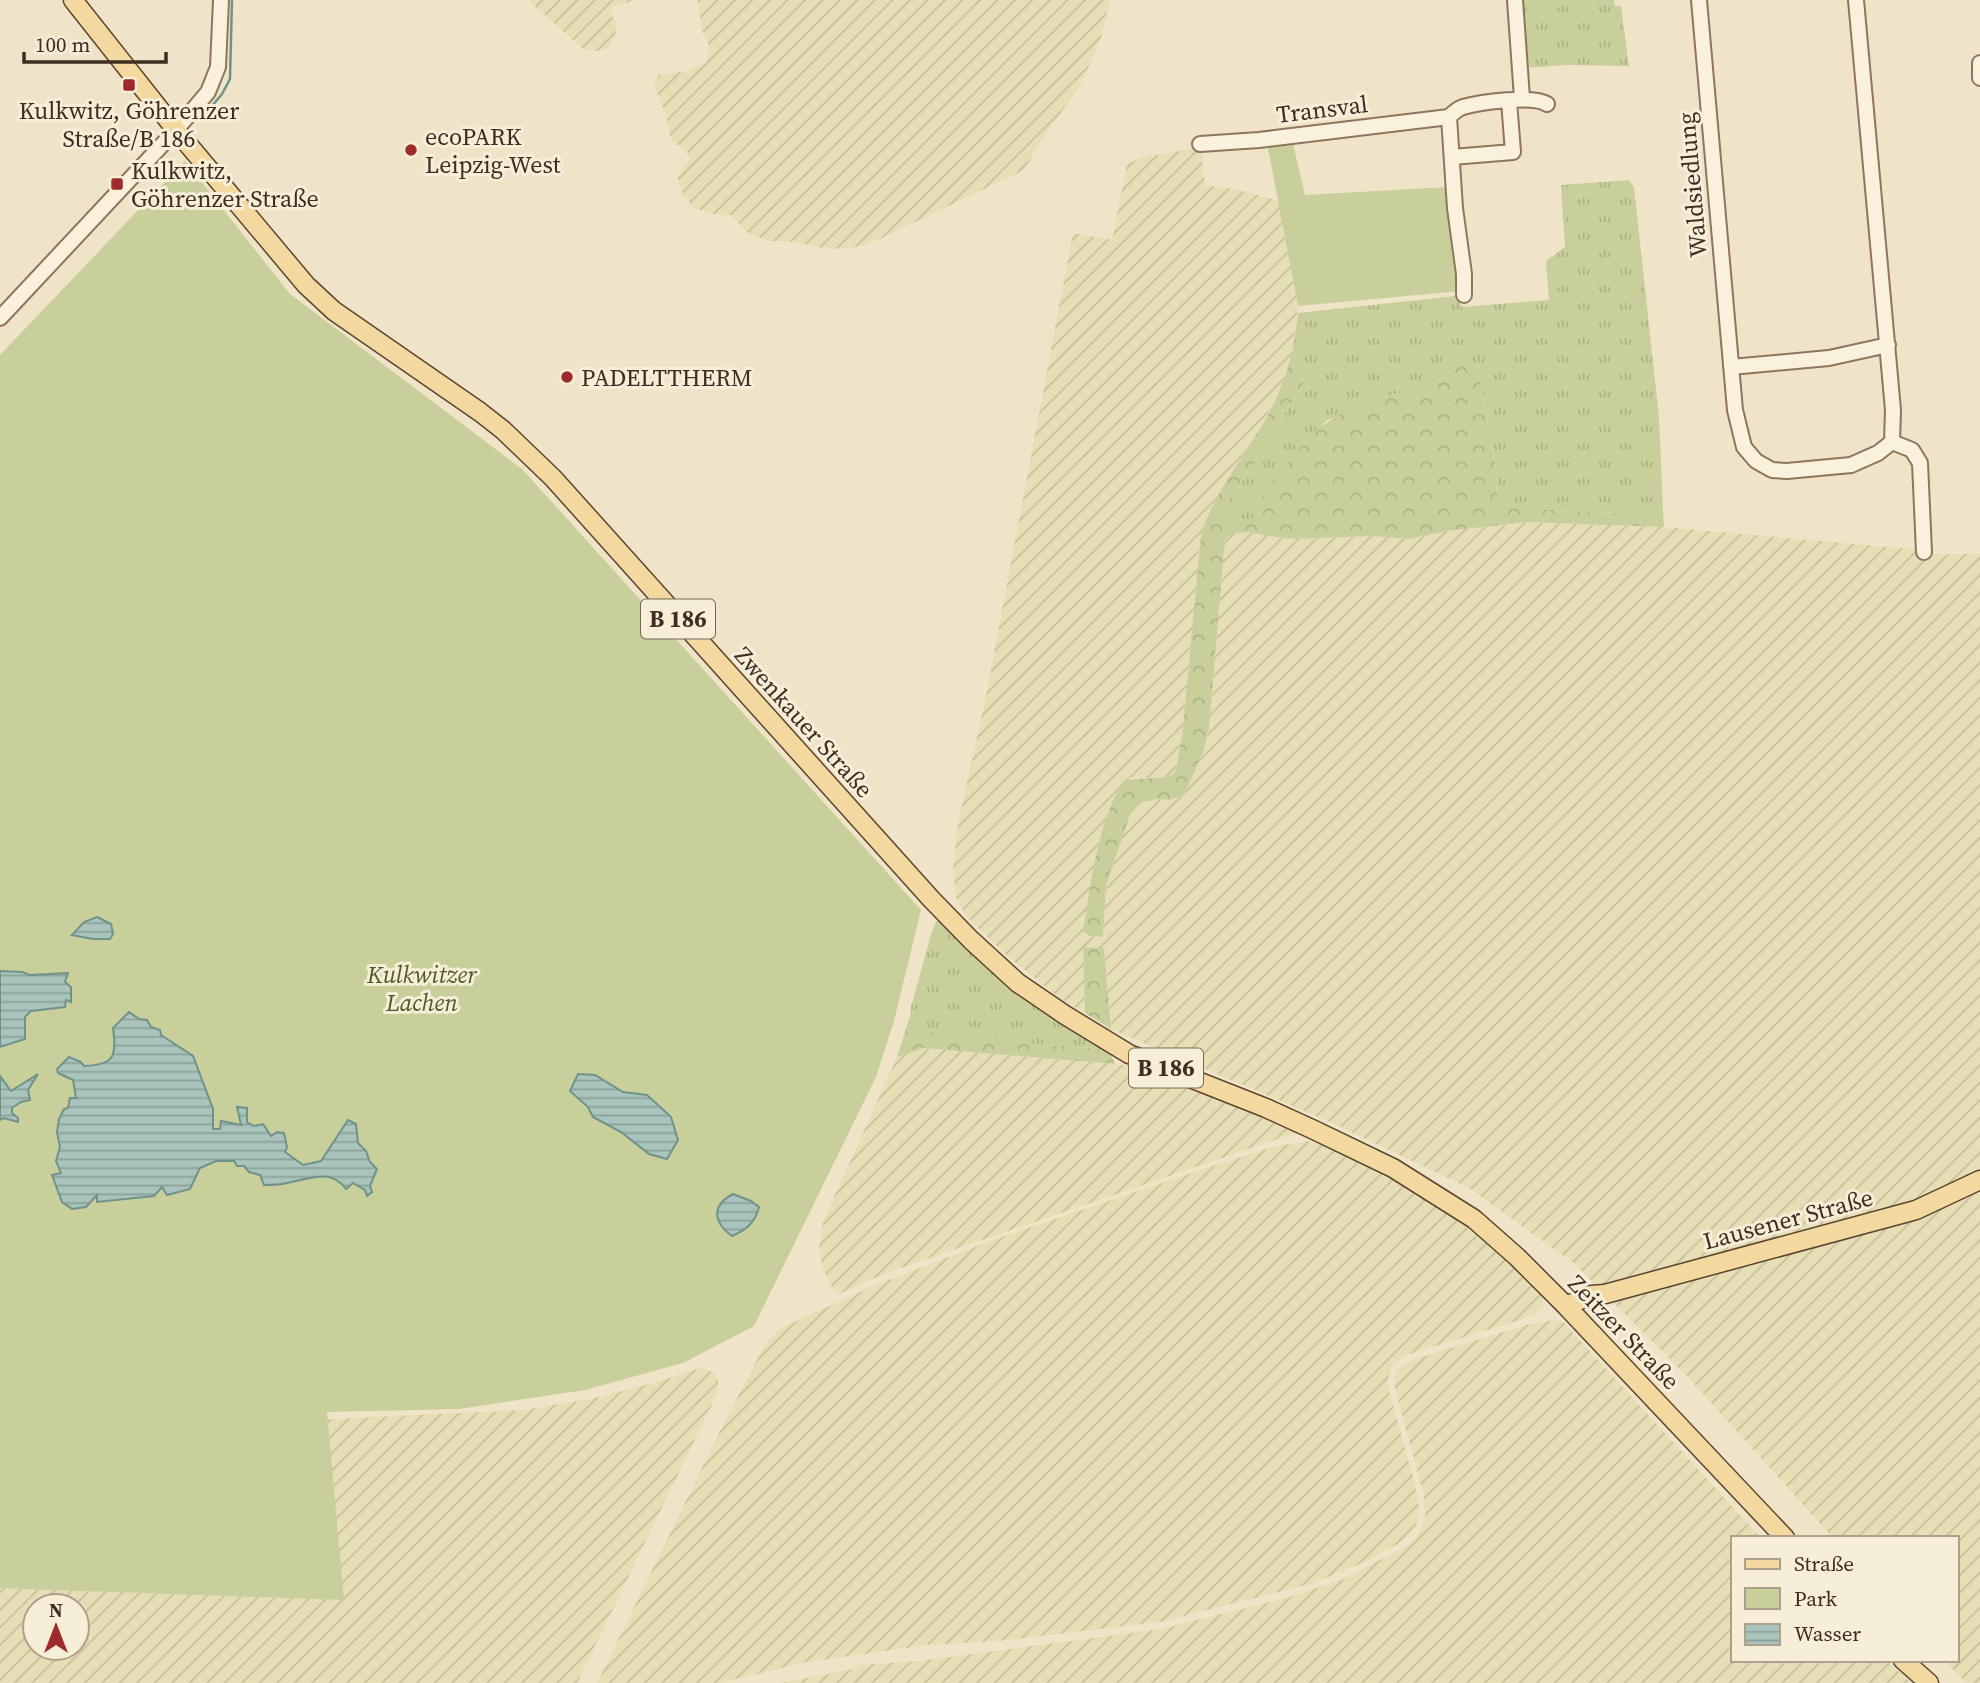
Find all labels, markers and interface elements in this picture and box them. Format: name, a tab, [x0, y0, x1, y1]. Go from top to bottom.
scale bar	[24, 21, 166, 65]
text: 100 m	[35, 30, 90, 59]
marker: Kulkwitz, Göhrenzer Straße/B 186	[121, 77, 137, 93]
street label: Transval	[1274, 87, 1370, 131]
place label: Kulkwitz, Göhrenzer Straße/B 186	[19, 94, 239, 155]
street label: Waldsiedlung	[1669, 111, 1715, 259]
place label: ecoPARK Leipzig-West	[425, 120, 561, 181]
marker: ecoPARK Leipzig-West	[403, 142, 419, 158]
place label: Kulkwitz, Göhrenzer Straße	[131, 154, 319, 215]
marker: Kulkwitz, Göhrenzer Straße	[109, 176, 125, 192]
place label: PADELTTHERM	[581, 361, 752, 394]
marker: PADELTTHERM	[559, 369, 575, 385]
road number: B 186	[641, 600, 715, 638]
street label: Zwenkauer Straße	[727, 639, 881, 805]
park label: Kulkwitzer Lachen	[366, 958, 478, 1019]
road number: B 186	[1129, 1049, 1203, 1088]
street label: Lausener Straße	[1700, 1181, 1876, 1257]
street label: Zeitzer Straße	[1561, 1267, 1687, 1397]
legend	[1731, 1536, 1959, 1662]
text: Straße	[1794, 1549, 1854, 1578]
text: Park	[1794, 1584, 1838, 1613]
north arrow	[21, 1592, 91, 1662]
text: N	[49, 1597, 63, 1623]
text: Wasser	[1794, 1619, 1861, 1648]

